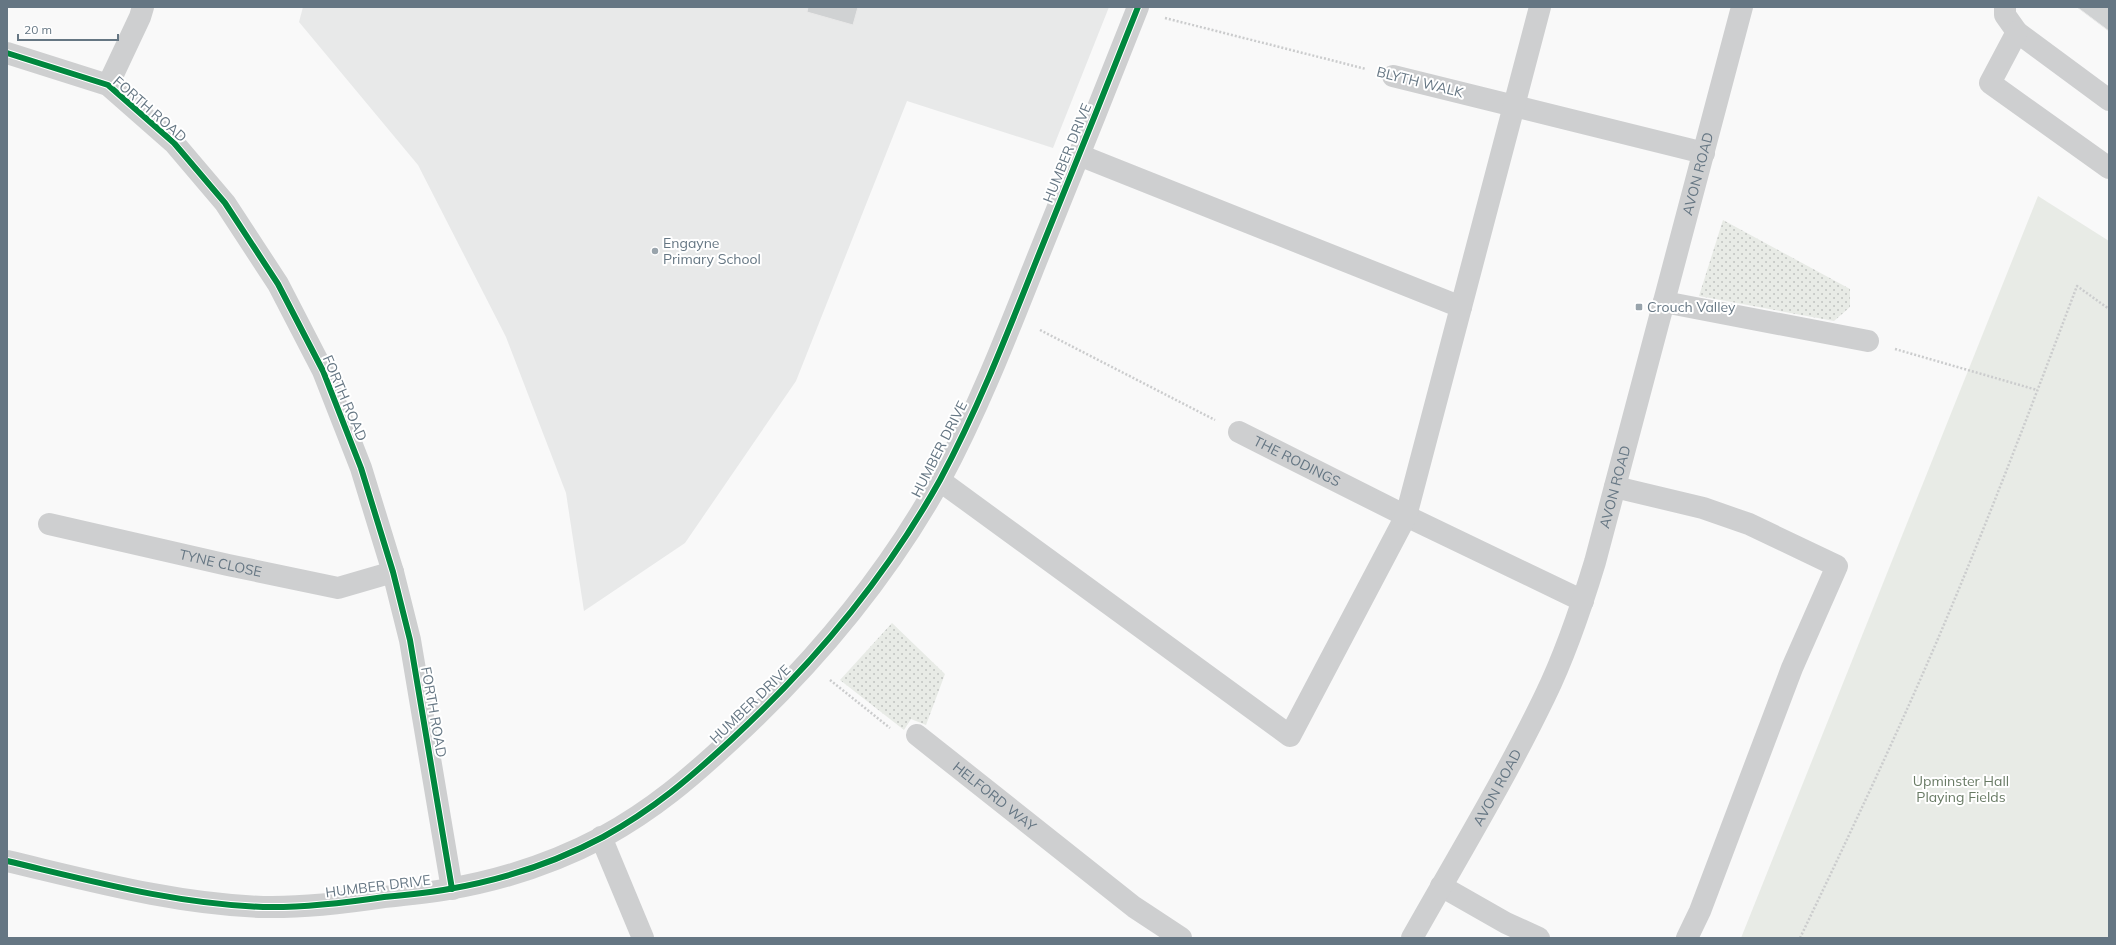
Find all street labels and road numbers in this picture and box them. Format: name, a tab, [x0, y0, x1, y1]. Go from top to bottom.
street label: BLYTH WALK	[1375, 63, 1466, 102]
street label: FORTH ROAD	[109, 72, 191, 146]
street label: HUMBER DRIVE	[1039, 101, 1095, 205]
street label: AVON ROAD	[1678, 130, 1717, 217]
street label: FORTH ROAD	[319, 352, 371, 444]
street label: HUMBER DRIVE	[907, 398, 971, 500]
street label: THE RODINGS	[1251, 432, 1344, 491]
street label: AVON ROAD	[1595, 444, 1634, 530]
street label: TYNE CLOSE	[178, 545, 264, 581]
street label: HUMBER DRIVE	[706, 661, 794, 747]
street label: FORTH ROAD	[417, 665, 451, 759]
street label: AVON ROAD	[1469, 746, 1526, 829]
street label: HELFORD WAY	[949, 758, 1040, 835]
street label: HUMBER DRIVE	[324, 871, 432, 901]

